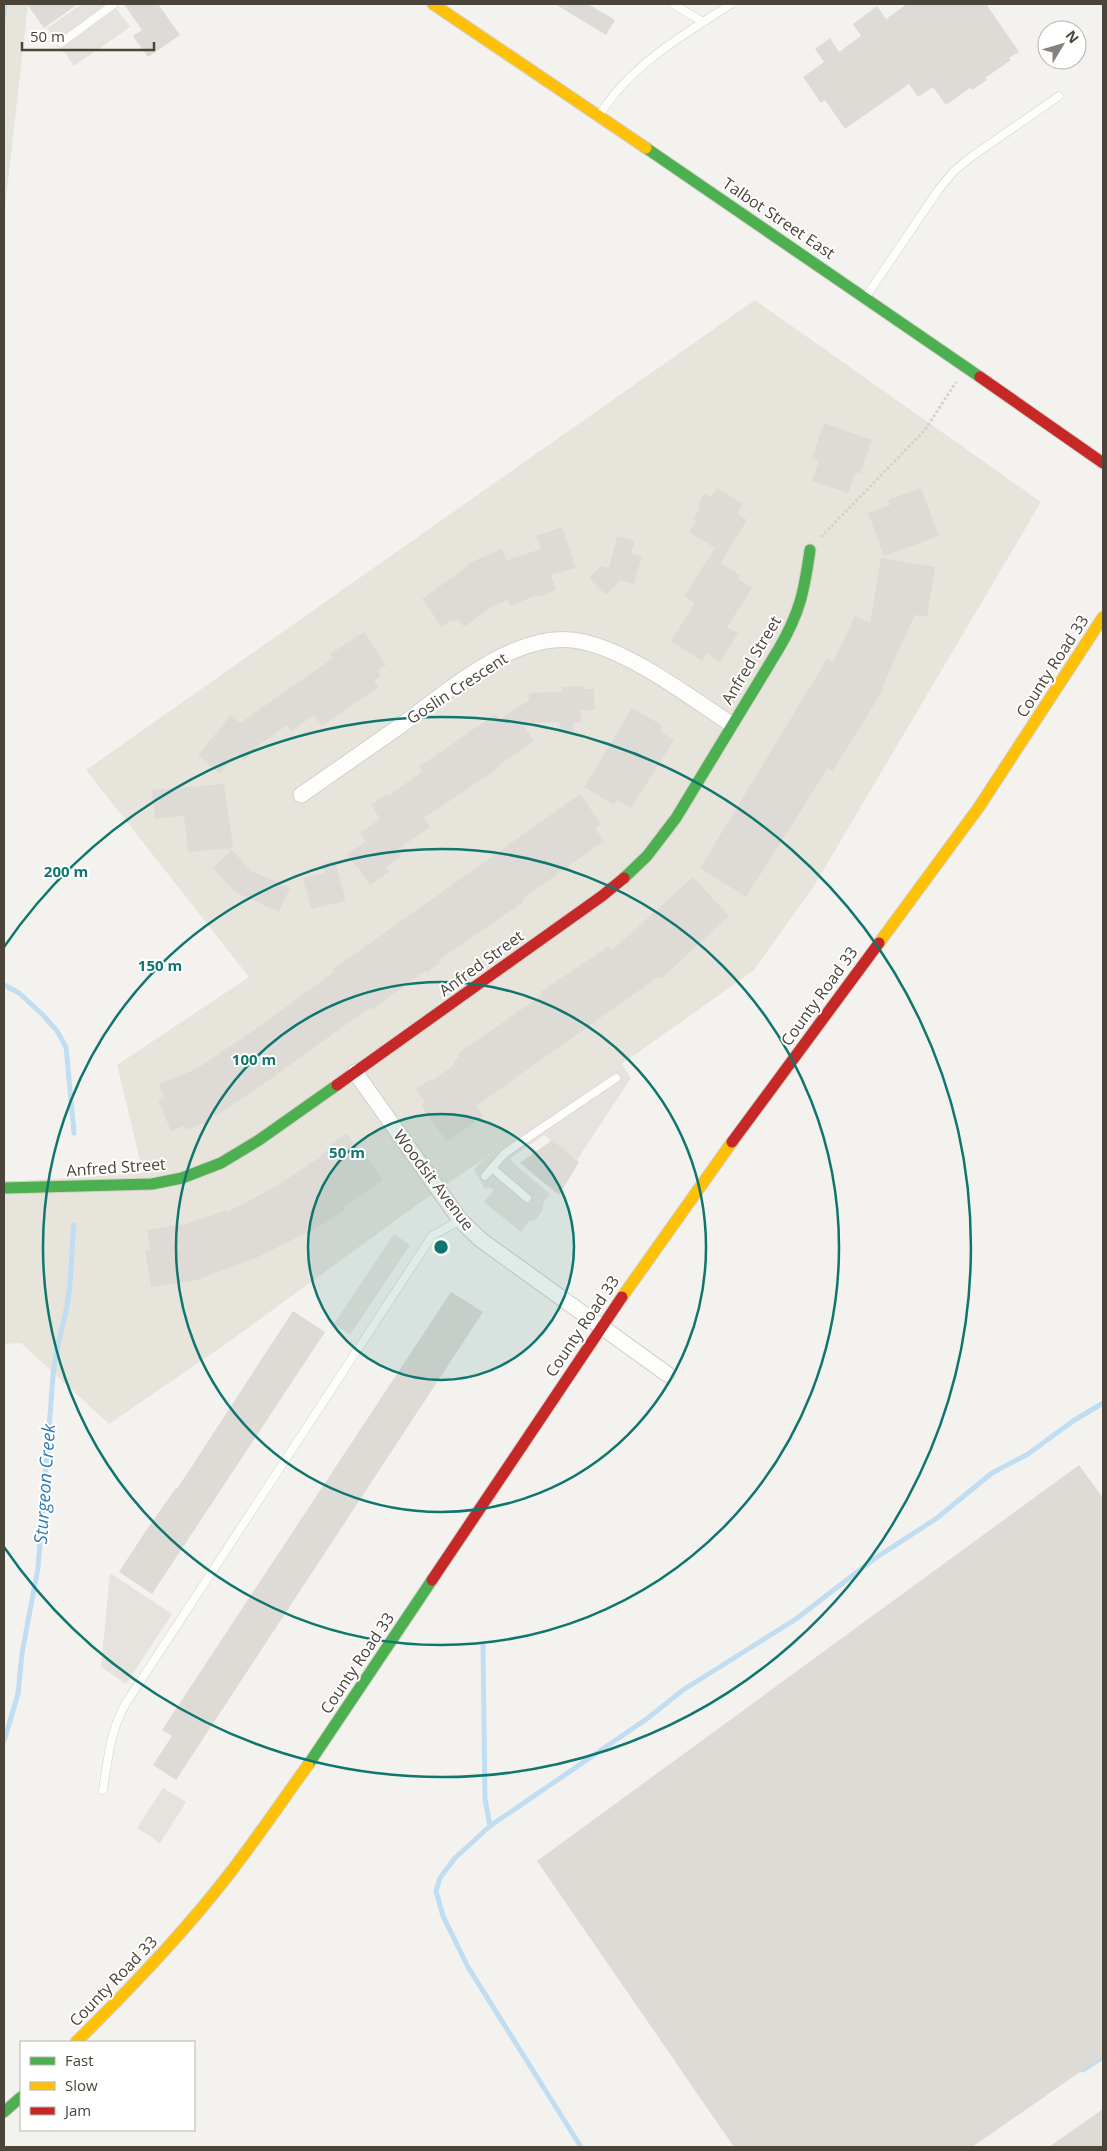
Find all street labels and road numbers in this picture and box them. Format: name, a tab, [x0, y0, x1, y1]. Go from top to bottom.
street label: Talbot Street East	[719, 172, 840, 264]
street label: Anfred Street	[716, 611, 786, 708]
street label: County Road 33	[1011, 611, 1093, 721]
street label: Goslin Crescent	[402, 647, 512, 729]
street label: Anfred Street	[434, 925, 528, 1001]
street label: County Road 33	[775, 942, 863, 1050]
street label: Woodsit Avenue	[389, 1125, 479, 1235]
street label: Anfred Street	[66, 1153, 167, 1181]
street label: County Road 33	[540, 1271, 624, 1381]
street label: County Road 33	[315, 1608, 399, 1718]
street label: County Road 33	[64, 1931, 162, 2031]

